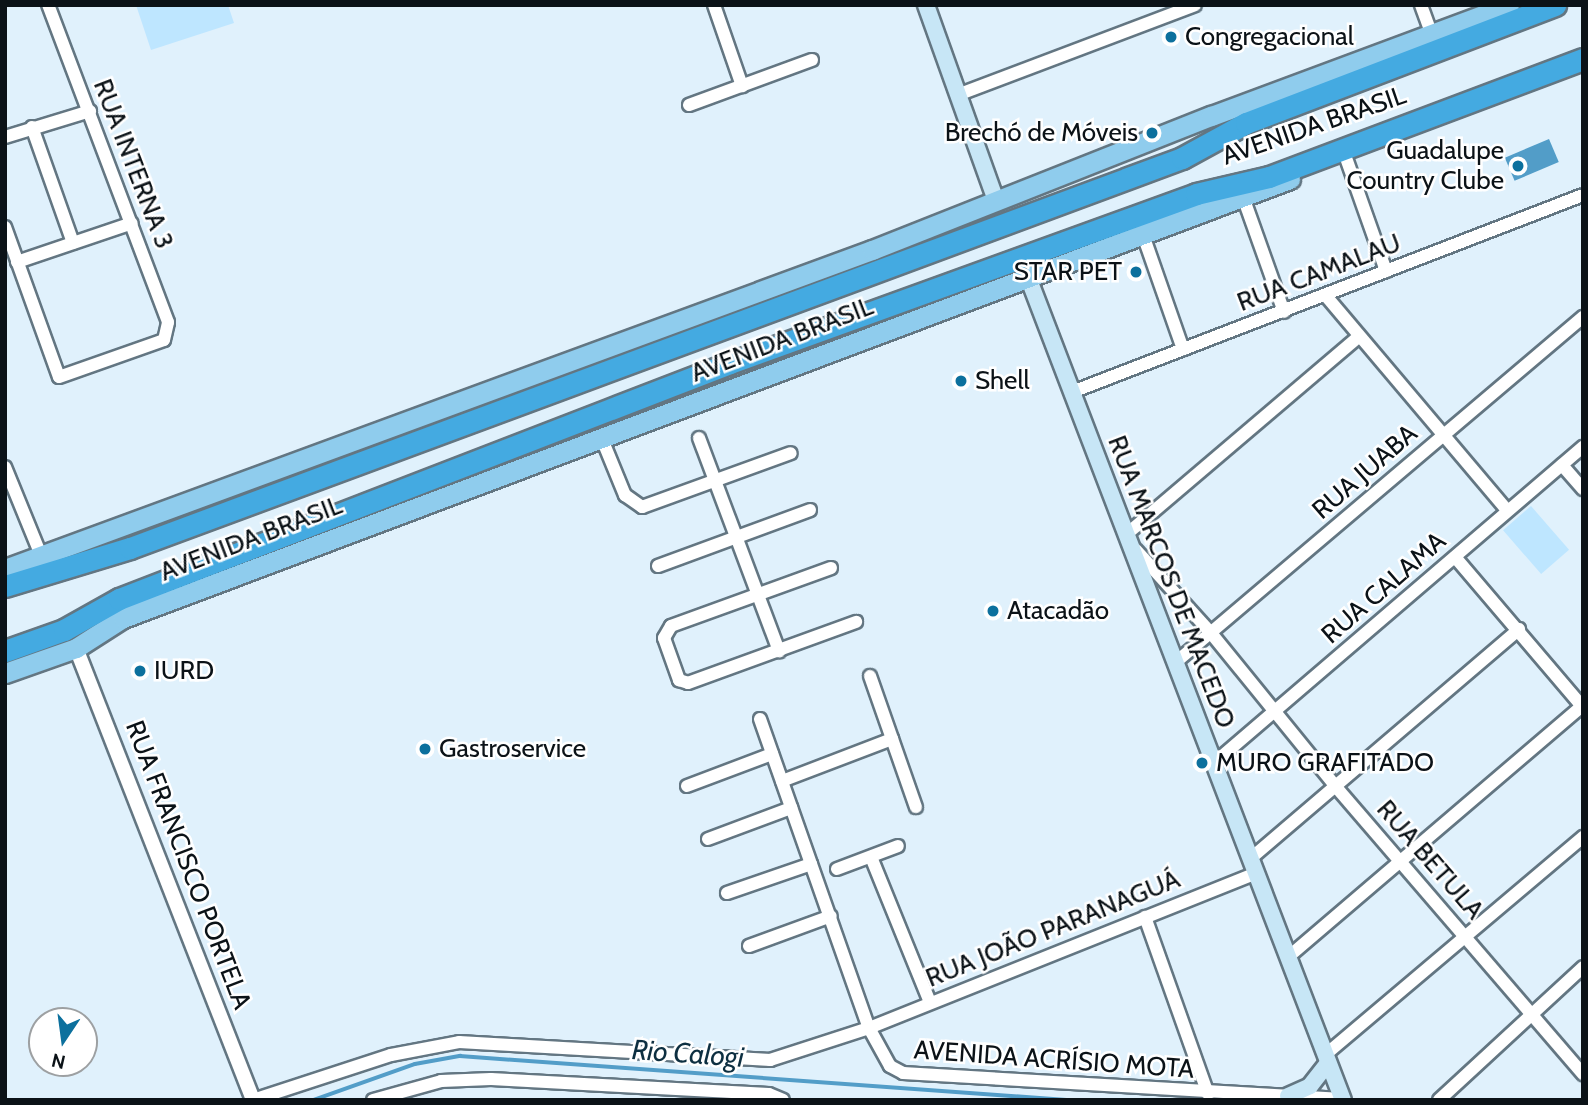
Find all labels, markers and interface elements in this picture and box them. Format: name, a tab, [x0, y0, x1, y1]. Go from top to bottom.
place label: Congregacional	[1185, 21, 1354, 53]
marker: Congregacional	[1163, 29, 1179, 45]
street label: RUA INTERNA 3	[86, 75, 180, 253]
street label: AVENIDA BRASIL	[1218, 80, 1410, 172]
place label: Brechó de Móveis	[945, 117, 1138, 149]
marker: Brechó de Móveis	[1144, 125, 1160, 141]
place label: Guadalupe Country Clube	[1347, 135, 1504, 196]
marker: Guadalupe Country Clube	[1510, 158, 1526, 174]
street label: RUA CAMALAU	[1233, 228, 1405, 318]
place label: STAR PET	[1014, 256, 1122, 288]
marker: STAR PET	[1128, 264, 1144, 280]
street label: AVENIDA BRASIL	[687, 291, 877, 389]
place label: Shell	[975, 365, 1030, 397]
marker: Shell	[953, 373, 969, 389]
street label: RUA JUABA	[1306, 418, 1424, 526]
street label: RUA MARCOS DE MACEDO	[1101, 431, 1241, 733]
street label: AVENIDA BRASIL	[156, 490, 346, 588]
street label: RUA CALAMA	[1316, 526, 1452, 650]
place label: Atacadão	[1007, 595, 1109, 627]
marker: Atacadão	[985, 603, 1001, 619]
place label: IURD	[154, 655, 214, 687]
marker: IURD	[132, 663, 148, 679]
street label: RUA FRANCISCO PORTELA	[119, 716, 257, 1014]
place label: Gastroservice	[439, 733, 586, 765]
marker: Gastroservice	[417, 741, 433, 757]
place label: MURO GRAFITADO	[1216, 747, 1434, 779]
marker: MURO GRAFITADO	[1194, 755, 1210, 771]
street label: RUA BETULA	[1370, 794, 1490, 926]
street label: RUA JOÃO PARANAGUÁ	[921, 864, 1185, 994]
north arrow	[28, 1007, 98, 1077]
water label: Rio Calogi	[631, 1032, 745, 1074]
street label: AVENIDA ACRÍSIO MOTA	[913, 1035, 1195, 1085]
text: N	[49, 1048, 68, 1074]

